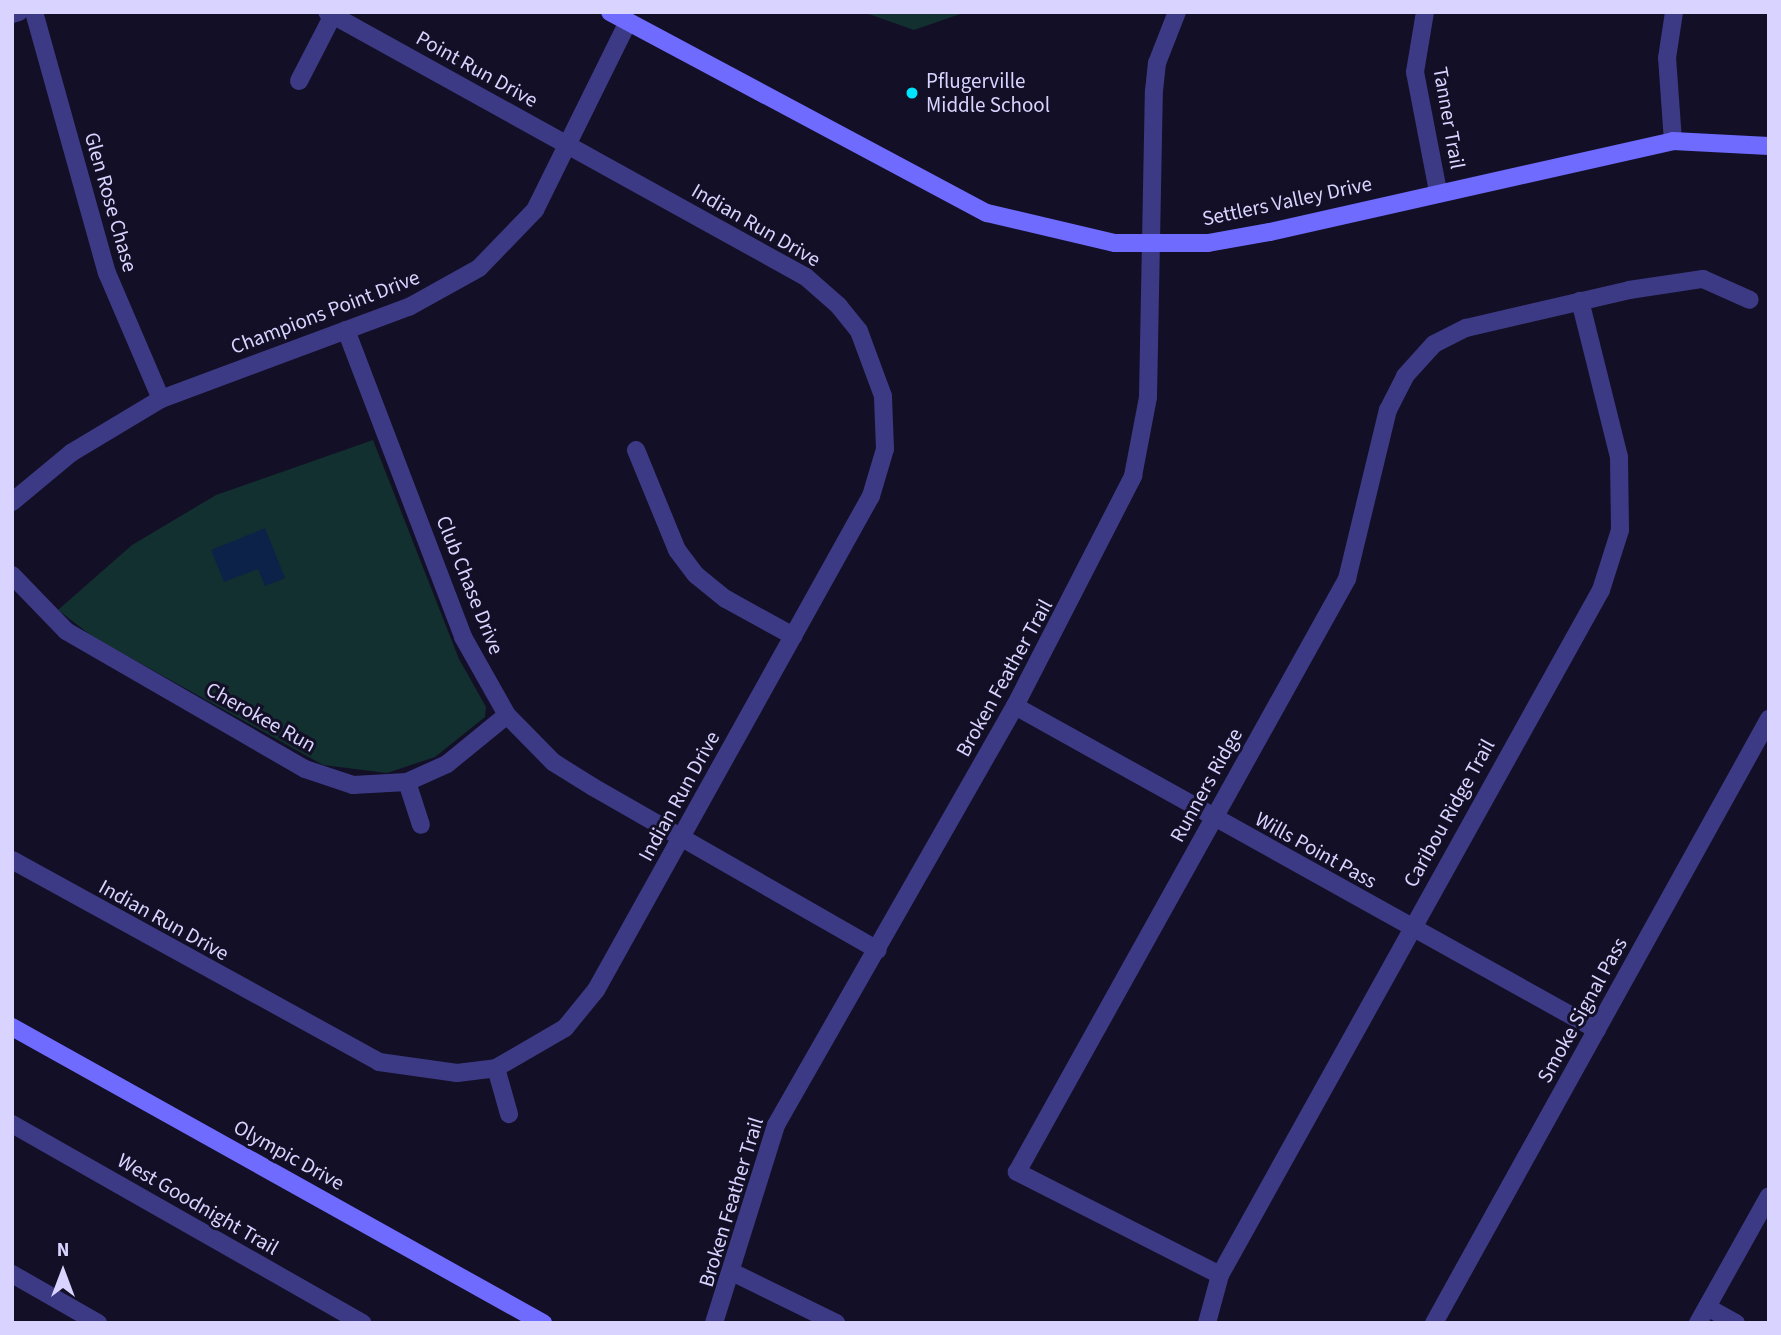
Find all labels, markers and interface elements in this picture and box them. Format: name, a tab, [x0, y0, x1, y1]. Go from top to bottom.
street label: Point Run Drive	[412, 25, 542, 113]
street label: Tanner Trail	[1428, 65, 1470, 171]
place label: Pflugerville Middle School	[926, 68, 1050, 118]
marker: Pflugerville Middle School	[904, 85, 920, 101]
street label: Glen Rose Chase	[79, 129, 143, 275]
street label: Settlers Valley Drive	[1200, 171, 1374, 231]
street label: Indian Run Drive	[687, 178, 825, 272]
street label: Champions Point Drive	[227, 264, 423, 360]
street label: Club Chase Drive	[431, 512, 509, 658]
street label: Broken Feather Trail	[950, 595, 1058, 761]
street label: Cherokee Run	[201, 676, 321, 758]
street label: Runners Ridge	[1164, 724, 1248, 846]
street label: Indian Run Drive	[633, 727, 725, 865]
street label: Caribou Ridge Trail	[1398, 735, 1500, 891]
street label: Wills Point Pass	[1251, 806, 1381, 894]
street label: Indian Run Drive	[95, 874, 233, 966]
street label: Smoke Signal Pass	[1532, 933, 1632, 1087]
street label: Olympic Drive	[229, 1114, 349, 1196]
street label: Broken Feather Trail	[693, 1114, 769, 1290]
street label: West Goodnight Trail	[113, 1148, 283, 1260]
north arrow	[28, 1237, 98, 1307]
text: N	[57, 1237, 69, 1264]

